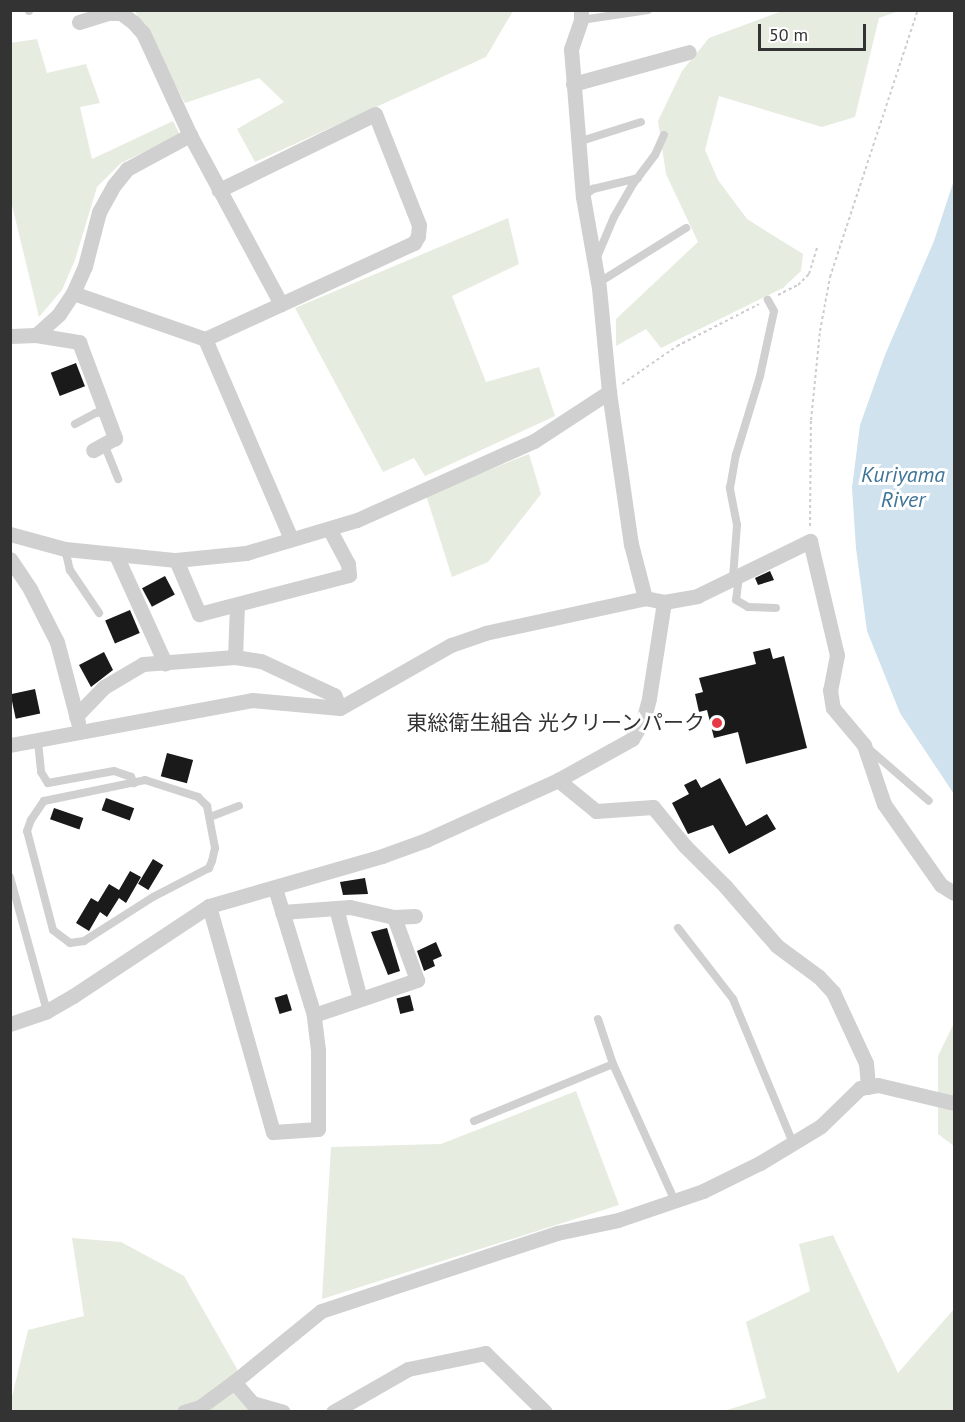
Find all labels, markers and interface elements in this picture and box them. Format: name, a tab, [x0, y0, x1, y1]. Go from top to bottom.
scale bar	[761, 12, 869, 50]
text: 50 m	[769, 23, 808, 46]
water label: Kuriyama River	[861, 461, 945, 512]
place label: 東総衛生組合 光クリーンパーク	[405, 710, 705, 736]
marker: 東総衛生組合 光クリーンパーク	[710, 716, 724, 730]

